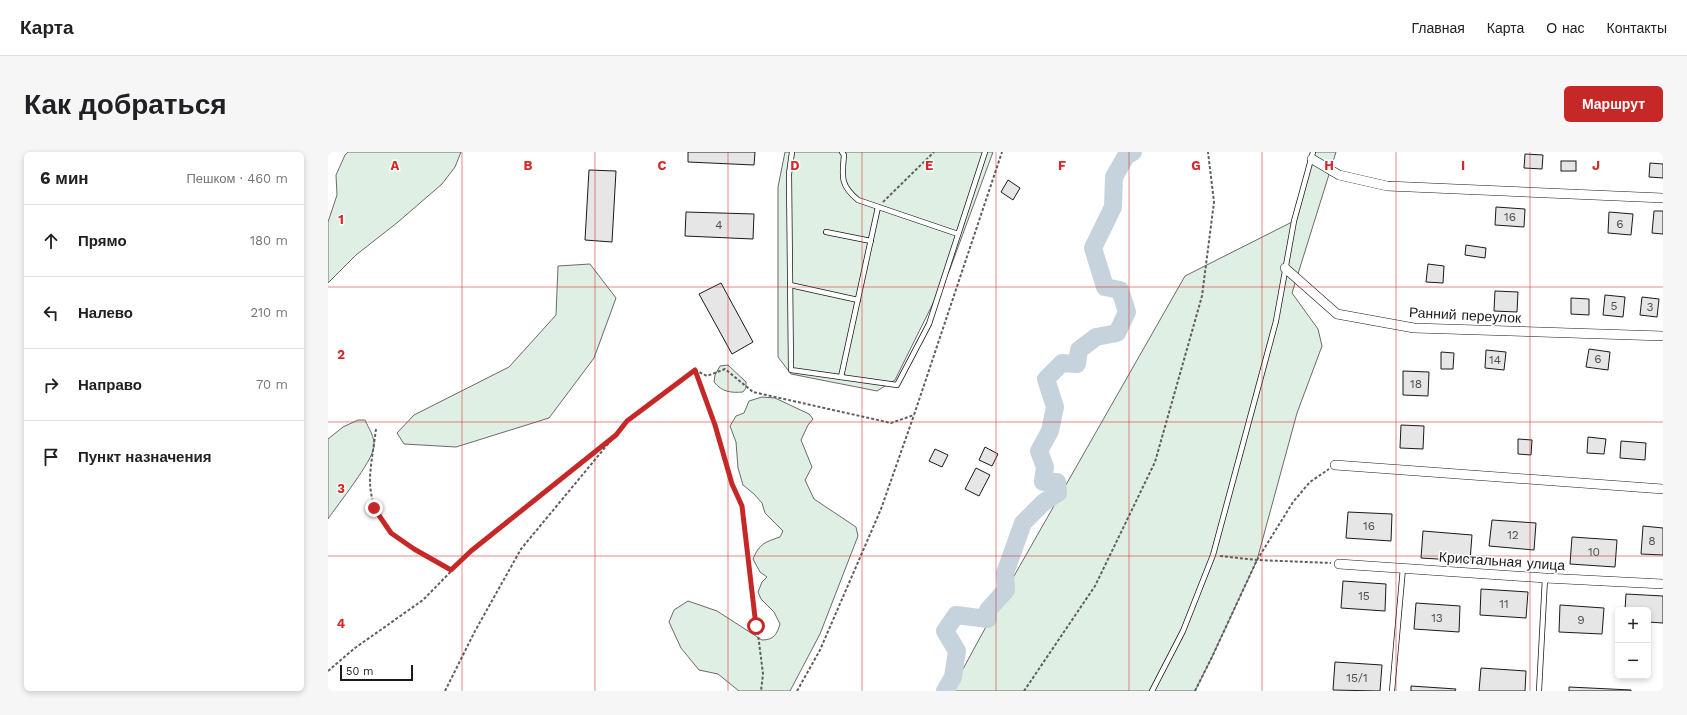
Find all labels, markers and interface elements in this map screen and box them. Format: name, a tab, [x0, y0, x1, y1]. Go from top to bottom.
text: Карта	[20, 16, 74, 39]
text: Главная	[1412, 20, 1465, 36]
text: Карта	[1487, 20, 1524, 36]
text: О нас	[1546, 20, 1585, 36]
text: Контакты	[1607, 20, 1667, 36]
button: Маршрут	[1564, 86, 1663, 122]
text: Как добраться	[24, 88, 227, 121]
text: A	[391, 158, 400, 173]
text: B	[524, 158, 533, 173]
text: C	[658, 158, 667, 173]
text: D	[790, 158, 800, 173]
text: E	[925, 158, 933, 173]
text: F	[1058, 158, 1066, 173]
text: G	[1191, 158, 1201, 173]
text: H	[1324, 158, 1334, 173]
text: I	[1461, 158, 1465, 173]
text: J	[1592, 158, 1600, 173]
text: 6 мин	[40, 168, 89, 188]
text: Пешком · 460 m	[186, 171, 288, 186]
house number: 16	[1504, 210, 1516, 224]
text: 1	[338, 212, 344, 227]
house number: 6	[1616, 217, 1624, 231]
house number: 4	[715, 218, 723, 232]
icon: ahead	[40, 230, 62, 252]
text: Прямо	[78, 232, 127, 250]
text: 180 m	[250, 233, 288, 248]
house number: 5	[1611, 299, 1618, 313]
house number: 3	[1647, 300, 1654, 314]
icon: left	[40, 302, 62, 324]
text: Налево	[78, 304, 133, 322]
street label: Ранний переулок	[1409, 304, 1522, 326]
text: 210 m	[250, 305, 288, 320]
text: 2	[337, 347, 345, 362]
house number: 6	[1594, 352, 1602, 366]
house number: 14	[1489, 353, 1501, 367]
icon: right	[40, 374, 62, 396]
text: Направо	[78, 376, 142, 394]
text: 70 m	[256, 377, 288, 392]
house number: 18	[1410, 377, 1422, 391]
icon: arrive	[40, 446, 62, 468]
text: Пункт назначения	[78, 448, 211, 466]
text: 3	[337, 481, 345, 496]
route end	[365, 499, 383, 517]
house number: 16	[1363, 519, 1375, 533]
house number: 12	[1507, 528, 1519, 542]
house number: 8	[1648, 534, 1656, 548]
house number: 10	[1588, 545, 1600, 559]
street label: Кристальная улица	[1438, 549, 1566, 573]
house number: 15	[1358, 589, 1370, 603]
house number: 11	[1499, 597, 1509, 611]
map controls	[1615, 607, 1651, 679]
button: +	[1615, 607, 1651, 643]
house number: 13	[1431, 611, 1443, 625]
house number: 9	[1577, 613, 1585, 627]
text: 4	[337, 616, 346, 631]
route start	[747, 617, 765, 635]
button: −	[1615, 643, 1651, 679]
scale bar	[340, 663, 413, 682]
text: 50 m	[346, 665, 373, 678]
house number: 15/1	[1346, 671, 1368, 685]

